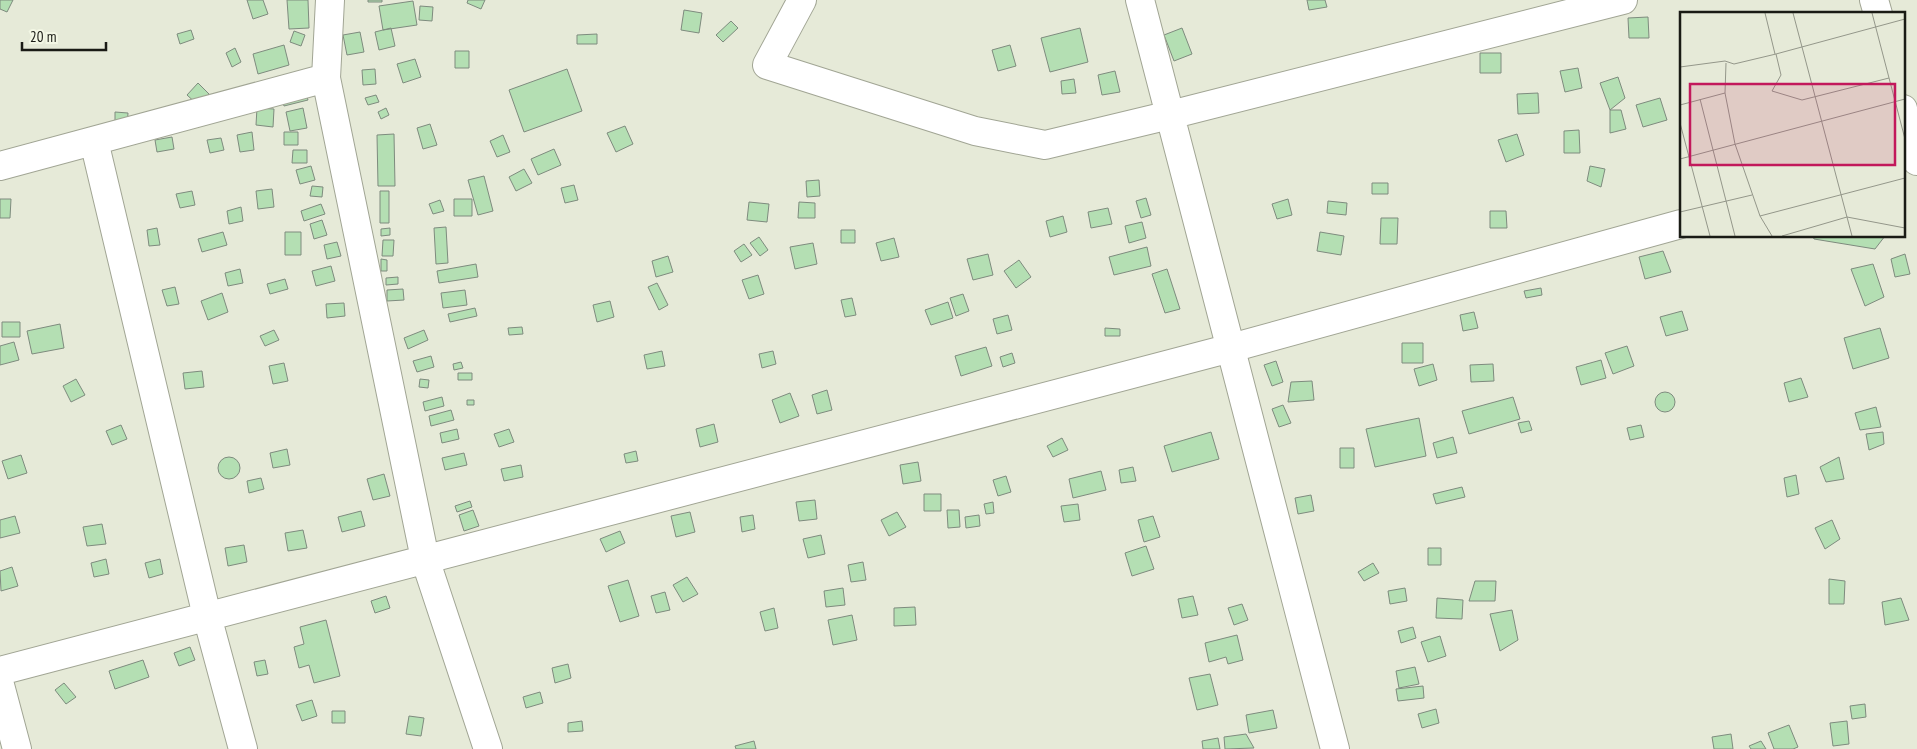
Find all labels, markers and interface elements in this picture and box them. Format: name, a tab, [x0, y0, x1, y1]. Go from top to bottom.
inset map	[1680, 12, 1904, 238]
scale bar	[22, 20, 106, 52]
text: 20 m	[30, 27, 56, 46]

